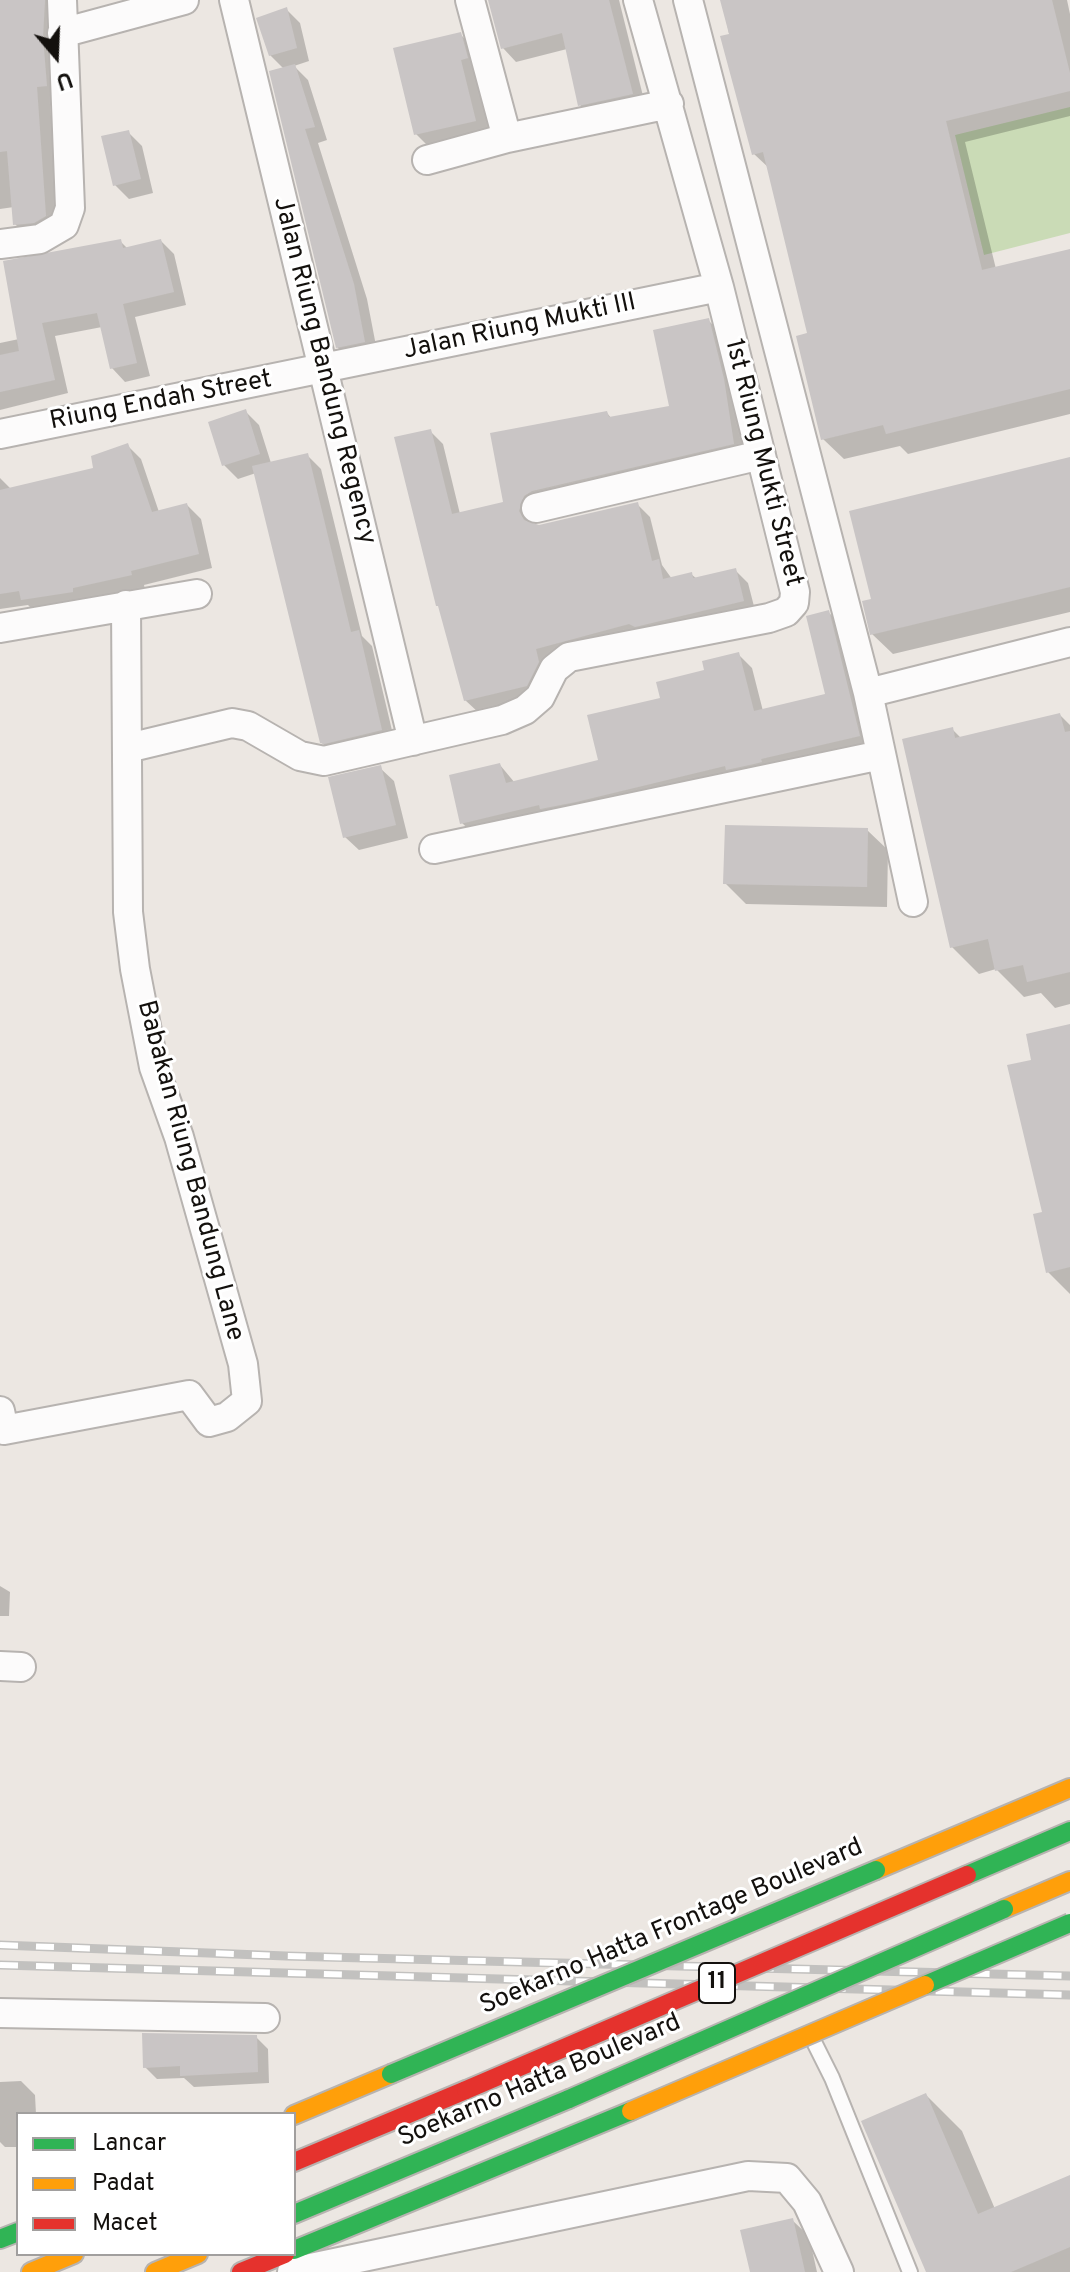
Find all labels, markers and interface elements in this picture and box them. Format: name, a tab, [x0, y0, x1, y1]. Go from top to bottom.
north arrow	[16, 16, 96, 96]
text: U	[52, 64, 76, 94]
street label: Jalan Riung Bandung Regency	[265, 194, 381, 548]
street label: Jalan Riung Mukti III	[401, 288, 639, 368]
street label: 1st Riung Mukti Street	[716, 336, 808, 590]
street label: Riung Endah Street	[47, 365, 275, 439]
street label: Babakan Riung Bandung Lane	[128, 997, 250, 1345]
street label: Soekarno Hatta Frontage Boulevard	[476, 1833, 868, 2023]
road number: 11	[699, 1963, 735, 2003]
street label: Soekarno Hatta Boulevard	[394, 2008, 686, 2156]
legend	[16, 2112, 296, 2256]
text: Lancar	[92, 2129, 166, 2159]
text: Padat	[92, 2169, 154, 2199]
text: Macet	[92, 2209, 158, 2239]

